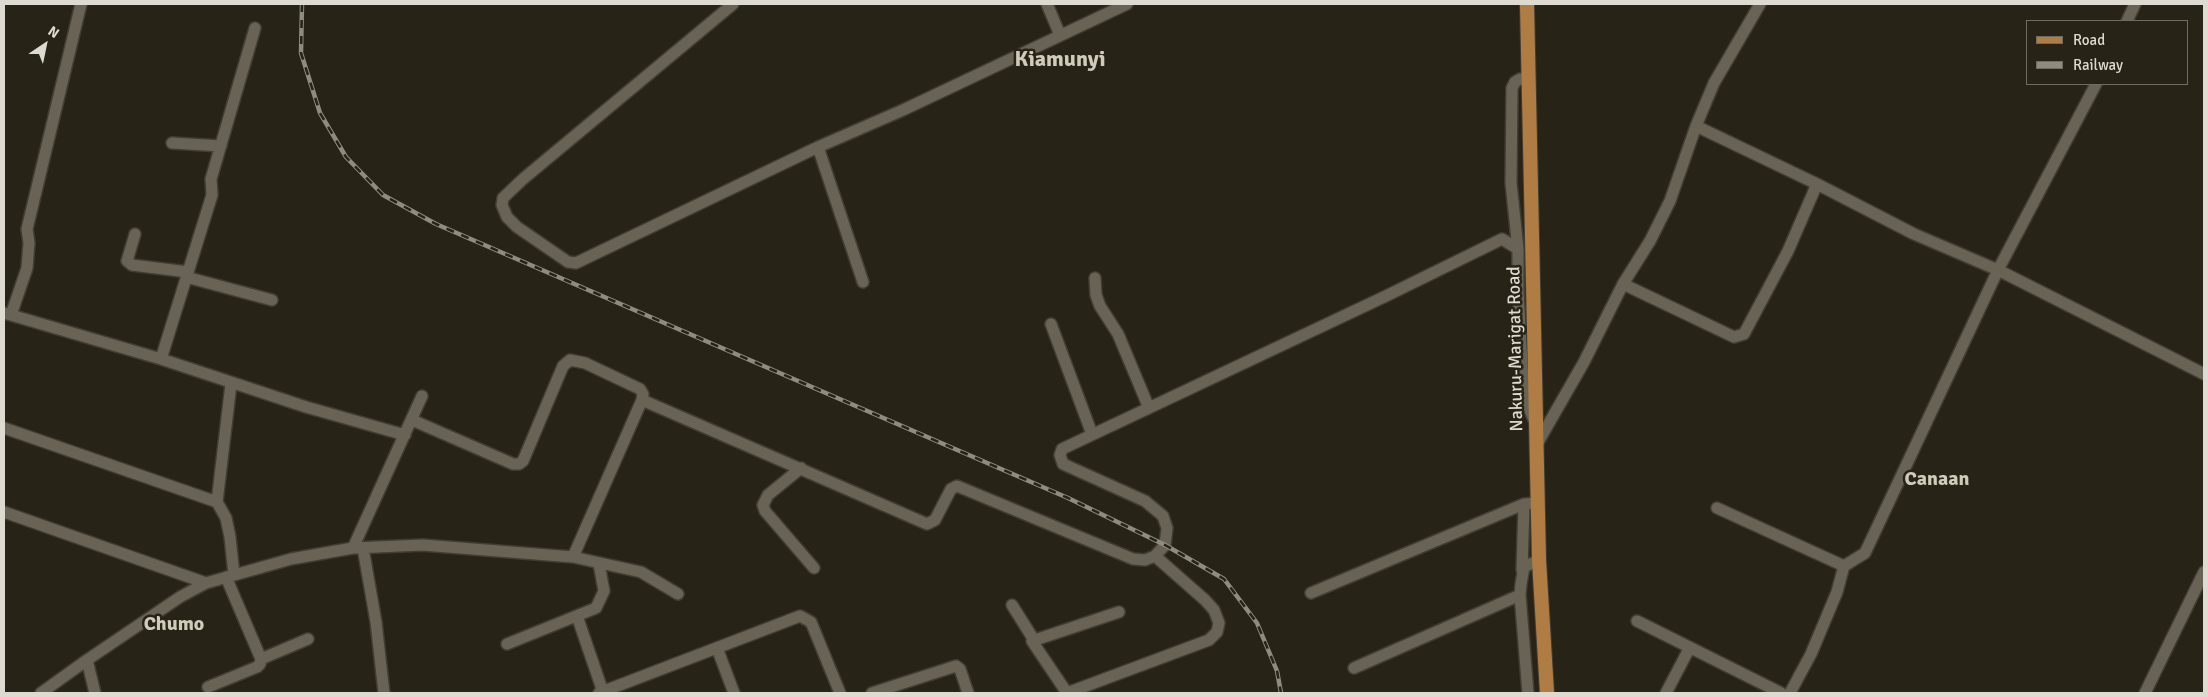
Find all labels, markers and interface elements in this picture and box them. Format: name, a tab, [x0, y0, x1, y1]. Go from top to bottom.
north arrow	[20, 20, 70, 70]
legend	[2026, 20, 2188, 85]
text: N	[45, 22, 62, 42]
text: Road	[2073, 31, 2105, 49]
district label: Kiamunyi	[1015, 47, 1105, 73]
text: Railway	[2073, 56, 2123, 74]
street label: Nakuru-Marigat Road	[1504, 266, 1528, 432]
district label: Canaan	[1905, 468, 1969, 492]
district label: Chumo	[144, 613, 204, 637]

